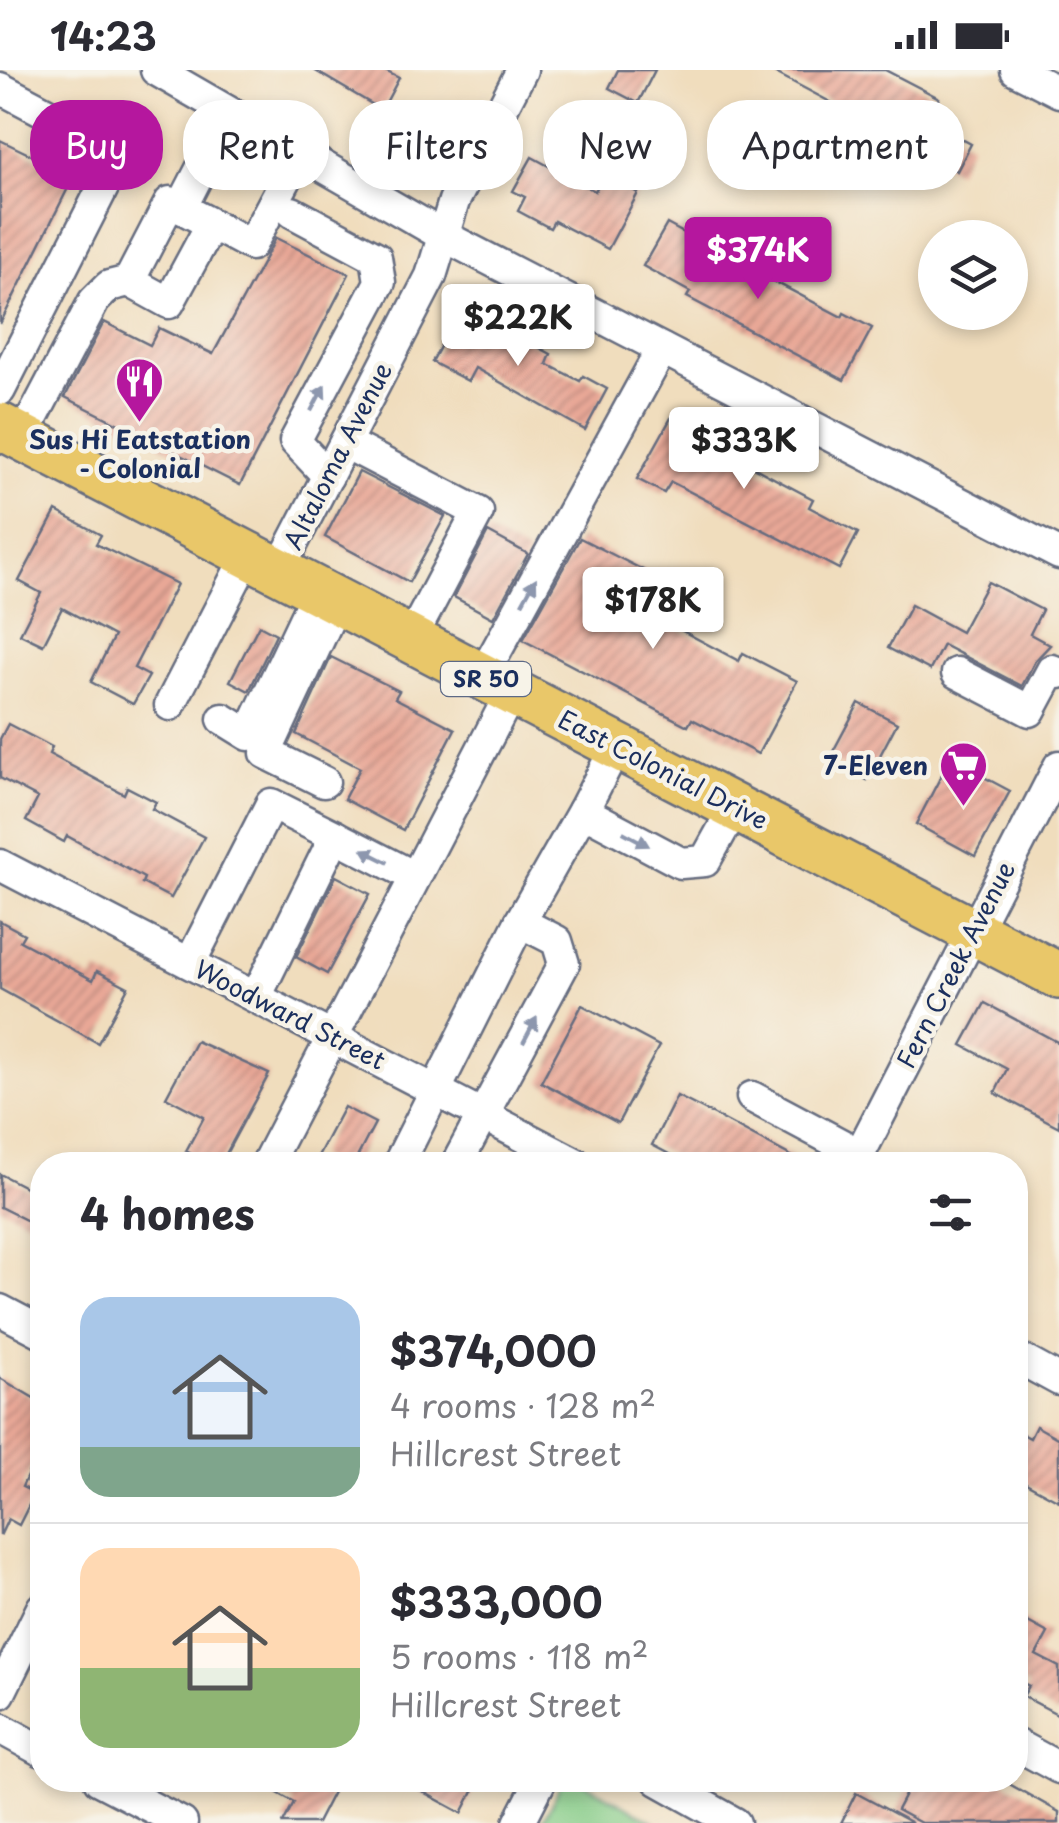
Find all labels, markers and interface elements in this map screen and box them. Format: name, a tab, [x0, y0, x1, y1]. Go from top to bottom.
text: 14:23	[50, 7, 157, 64]
chip: Buy	[30, 100, 163, 190]
chip: Rent	[183, 100, 329, 190]
chip: Filters	[349, 100, 523, 190]
chip: New	[543, 100, 687, 190]
chip: Apartment	[707, 100, 964, 190]
pin: $374K	[688, 217, 828, 302]
map controls	[918, 220, 1028, 330]
button: layers	[918, 220, 1028, 330]
text: $374K	[706, 225, 810, 273]
pin: $222K	[448, 284, 588, 369]
text: $222K	[464, 292, 572, 340]
street label: Altaloma Avenue	[274, 355, 401, 556]
restaurant icon: Sus Hi Eatstation - Colonial	[114, 356, 166, 424]
one-way arrow	[309, 383, 326, 412]
pin: $333K	[674, 407, 814, 492]
text: $333K	[691, 415, 797, 463]
place label: Sus Hi Eatstation - Colonial	[29, 420, 251, 487]
pin: $178K	[583, 567, 723, 652]
text: $178K	[605, 575, 701, 623]
one-way arrow	[520, 577, 537, 606]
road number: SR 50	[441, 662, 531, 696]
street label: East Colonial Drive	[552, 700, 775, 838]
supermarket icon: 7-Eleven	[937, 740, 989, 808]
place label: 7-Eleven	[823, 746, 928, 784]
one-way arrow	[622, 830, 651, 847]
one-way arrow	[360, 848, 389, 865]
street label: Fern Creek Avenue	[886, 854, 1024, 1075]
street label: Woodward Street	[188, 950, 393, 1079]
one-way arrow	[521, 1015, 538, 1044]
text: 4 homes	[80, 1181, 255, 1244]
icon: filters	[923, 1185, 978, 1240]
text: $374,000	[390, 1318, 597, 1381]
icon: home	[160, 1337, 280, 1457]
text: 4 rooms · 128 m²	[390, 1381, 656, 1429]
text: Hillcrest Street	[390, 1429, 621, 1477]
text: $333,000	[390, 1569, 602, 1632]
icon: home	[160, 1588, 280, 1708]
text: 5 rooms · 118 m²	[390, 1632, 648, 1680]
text: Hillcrest Street	[390, 1680, 621, 1728]

